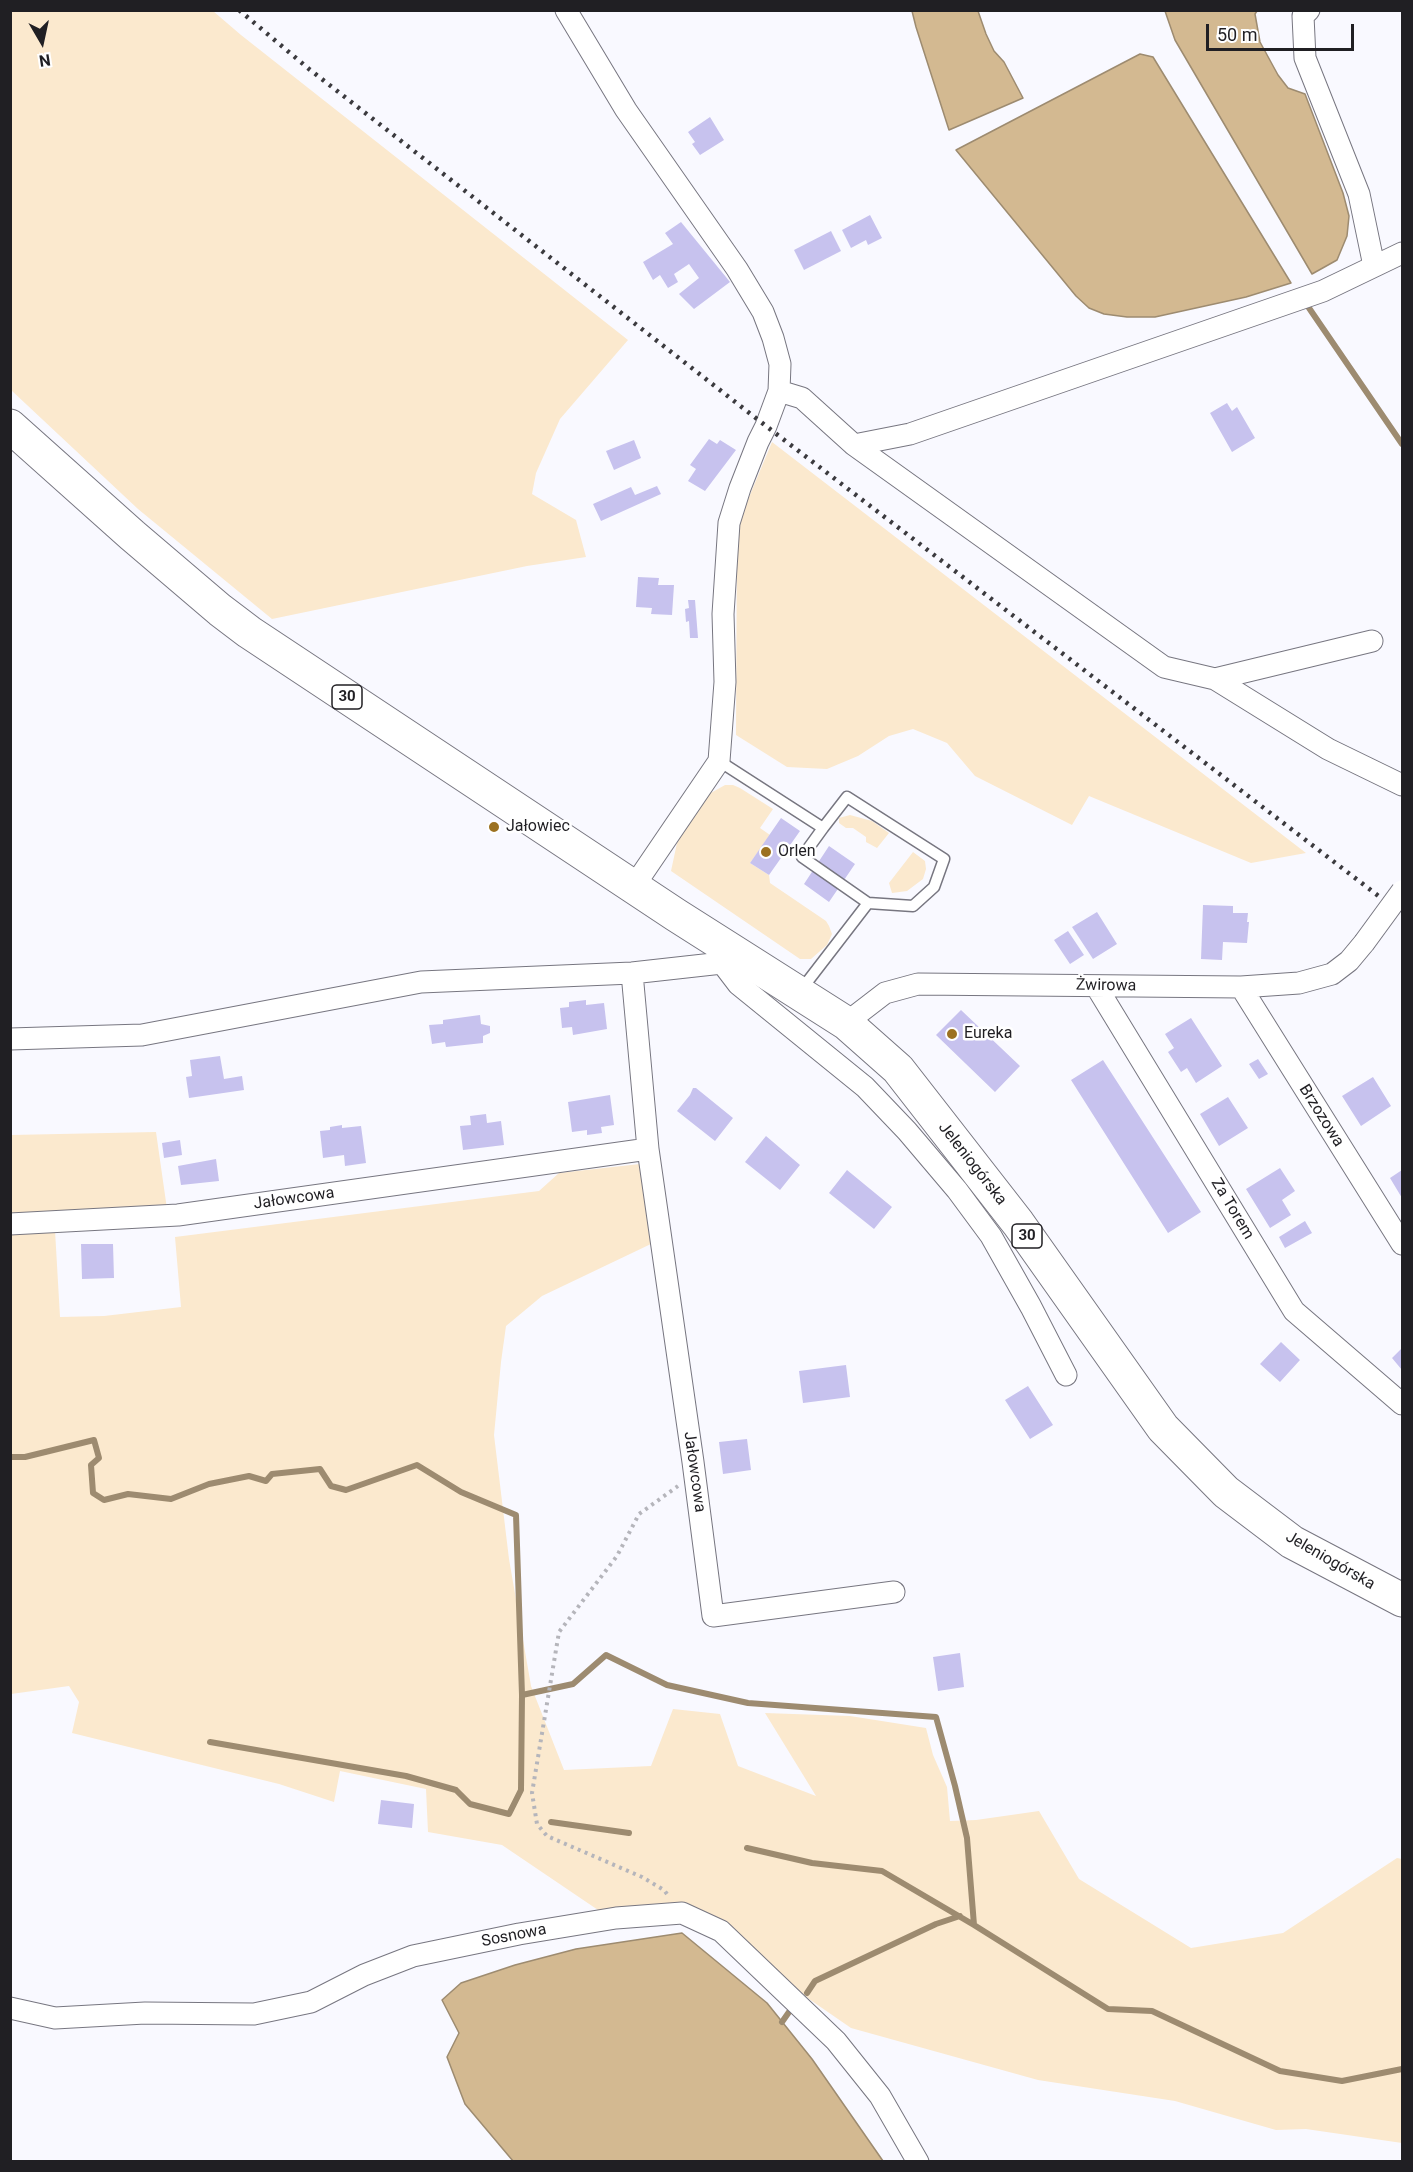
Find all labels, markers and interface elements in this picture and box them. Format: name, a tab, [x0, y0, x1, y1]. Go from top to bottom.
north arrow	[12, 12, 72, 72]
scale bar	[1209, 12, 1358, 50]
text: 50 m	[1217, 24, 1257, 45]
text: N	[38, 50, 52, 71]
road number: 30	[332, 685, 362, 709]
place label: Jałowiec	[506, 817, 570, 837]
marker: Jałowiec	[487, 820, 501, 834]
place label: Orlen	[778, 842, 816, 862]
marker: Orlen	[759, 845, 773, 859]
street label: Żwirowa	[1076, 976, 1136, 996]
place label: Eureka	[964, 1024, 1012, 1044]
marker: Eureka	[945, 1027, 959, 1041]
street label: Brzozowa	[1294, 1081, 1348, 1151]
street label: Jeleniogórska	[934, 1119, 1010, 1209]
street label: Za Torem	[1206, 1175, 1258, 1243]
street label: Jałowcowa	[252, 1184, 336, 1214]
road number: 30	[1012, 1224, 1042, 1248]
street label: Jałowcowa	[679, 1430, 709, 1514]
street label: Jeleniogórska	[1282, 1528, 1378, 1594]
street label: Sosnowa	[480, 1920, 548, 1952]

